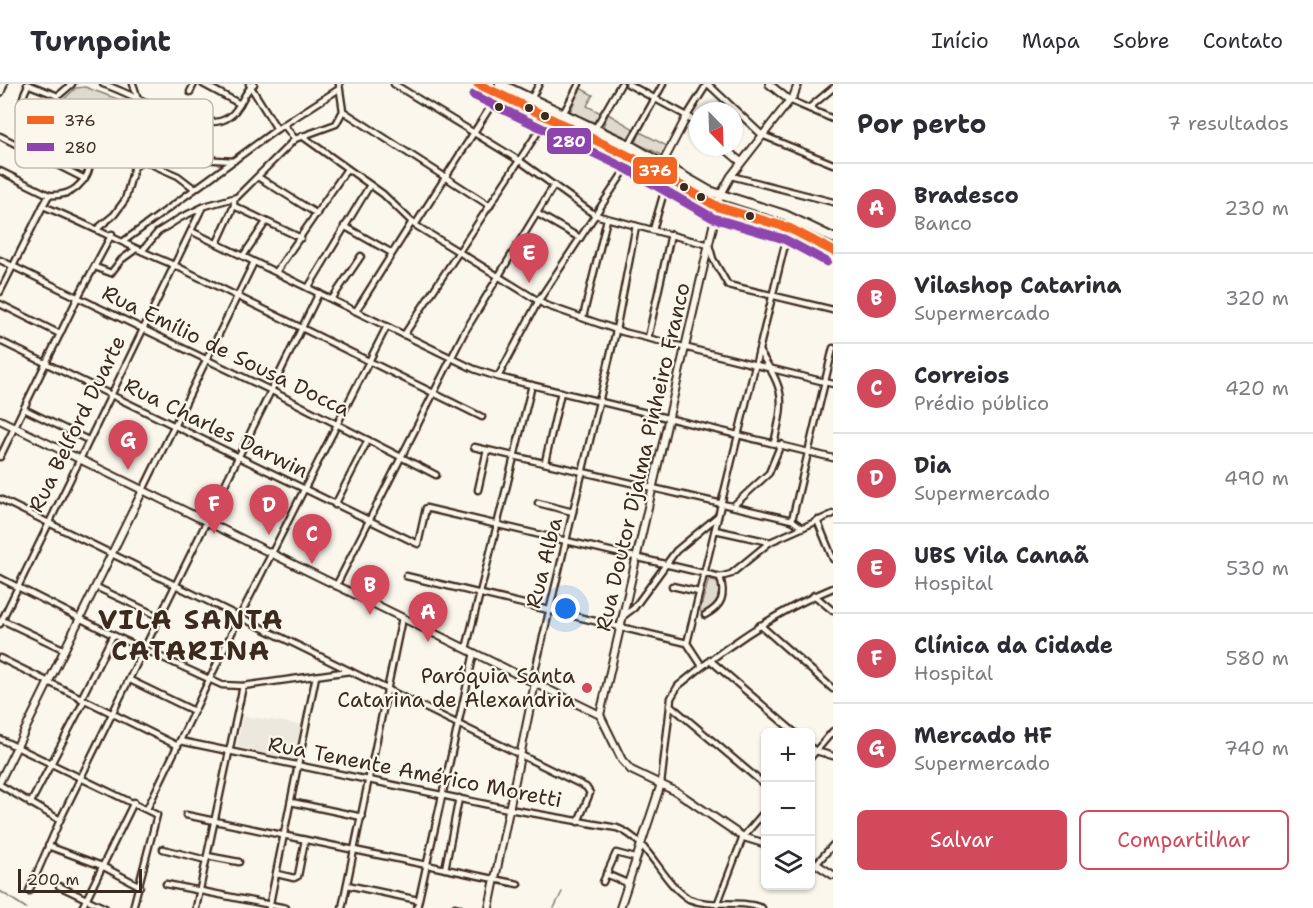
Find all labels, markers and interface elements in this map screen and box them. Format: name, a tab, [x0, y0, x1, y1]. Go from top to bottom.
text: Turnpoint	[30, 22, 171, 60]
text: Início	[931, 27, 989, 55]
text: Mapa	[1022, 27, 1080, 55]
text: Sobre	[1113, 27, 1170, 55]
text: Contato	[1203, 27, 1283, 55]
legend	[15, 99, 213, 168]
unlabelled marker	[493, 101, 505, 113]
unlabelled marker	[523, 102, 535, 114]
north arrow	[689, 102, 743, 156]
text: Por perto	[857, 106, 986, 141]
text: 376	[64, 110, 96, 131]
unlabelled marker	[539, 110, 551, 122]
text: 7 resultados	[1167, 110, 1289, 136]
line badge: 280	[546, 127, 592, 155]
text: 280	[552, 131, 586, 152]
text: 280	[64, 137, 97, 158]
line badge: 376	[632, 156, 678, 185]
text: 376	[639, 160, 671, 181]
unlabelled marker	[678, 181, 690, 193]
text: Bradesco	[914, 181, 1019, 210]
unlabelled marker	[695, 191, 707, 203]
text: A	[869, 195, 884, 221]
text: 230 m	[1224, 195, 1289, 221]
unlabelled marker	[744, 210, 756, 222]
text: Banco	[914, 210, 972, 236]
pin: E	[510, 234, 548, 283]
text: Vilashop Catarina	[914, 271, 1121, 300]
street label: Rua Emílio de Sousa Docca	[97, 279, 355, 423]
street label: Rua Doutor Djalma Pinheiro Franco	[589, 280, 697, 634]
text: B	[870, 285, 883, 311]
text: 320 m	[1225, 285, 1289, 311]
text: Supermercado	[914, 300, 1050, 326]
street label: Rua Belford Duarte	[22, 331, 132, 517]
text: Correios	[914, 361, 1009, 390]
street label: Rua Charles Darwin	[119, 371, 313, 485]
text: C	[870, 375, 883, 401]
text: 420 m	[1225, 375, 1289, 401]
text: Prédio público	[914, 390, 1049, 416]
pin: G	[108, 420, 148, 470]
text: Dia	[914, 451, 951, 480]
text: D	[869, 465, 884, 491]
text: 490 m	[1224, 465, 1289, 491]
text: Supermercado	[914, 480, 1050, 506]
pin: F	[194, 484, 234, 534]
pin: D	[250, 486, 288, 535]
pin: C	[292, 514, 332, 564]
street label: Rua Alba	[519, 514, 569, 612]
text: UBS Vila Canaã	[914, 541, 1089, 570]
text: E	[870, 555, 883, 581]
text: 530 m	[1226, 555, 1289, 581]
pin: B	[350, 566, 389, 615]
text: Hospital	[914, 570, 993, 596]
pin: A	[408, 592, 448, 642]
your location	[551, 594, 580, 623]
district label: VILA SANTA CATARINA	[98, 601, 284, 669]
text: Clínica da Cidade	[914, 631, 1113, 660]
text: F	[871, 645, 882, 671]
text: 580 m	[1226, 645, 1289, 671]
text: Hospital	[914, 660, 993, 686]
place label: Paróquia Santa Catarina de Alexandria	[337, 662, 575, 714]
marker: Paróquia Santa Catarina de Alexandria	[580, 681, 594, 695]
text: Mercado HF	[914, 721, 1052, 750]
map controls	[761, 728, 815, 890]
button: +	[761, 728, 815, 782]
street label: Rua Tenente Américo Moretti	[266, 730, 564, 814]
text: G	[868, 735, 885, 761]
text: 740 m	[1224, 735, 1289, 761]
text: Supermercado	[914, 750, 1050, 776]
button: −	[761, 782, 815, 836]
button: Salvar	[857, 810, 1067, 870]
button: Compartilhar	[1079, 810, 1289, 870]
button: layers	[761, 836, 815, 890]
scale bar	[18, 866, 142, 894]
text: 200 m	[27, 869, 79, 890]

